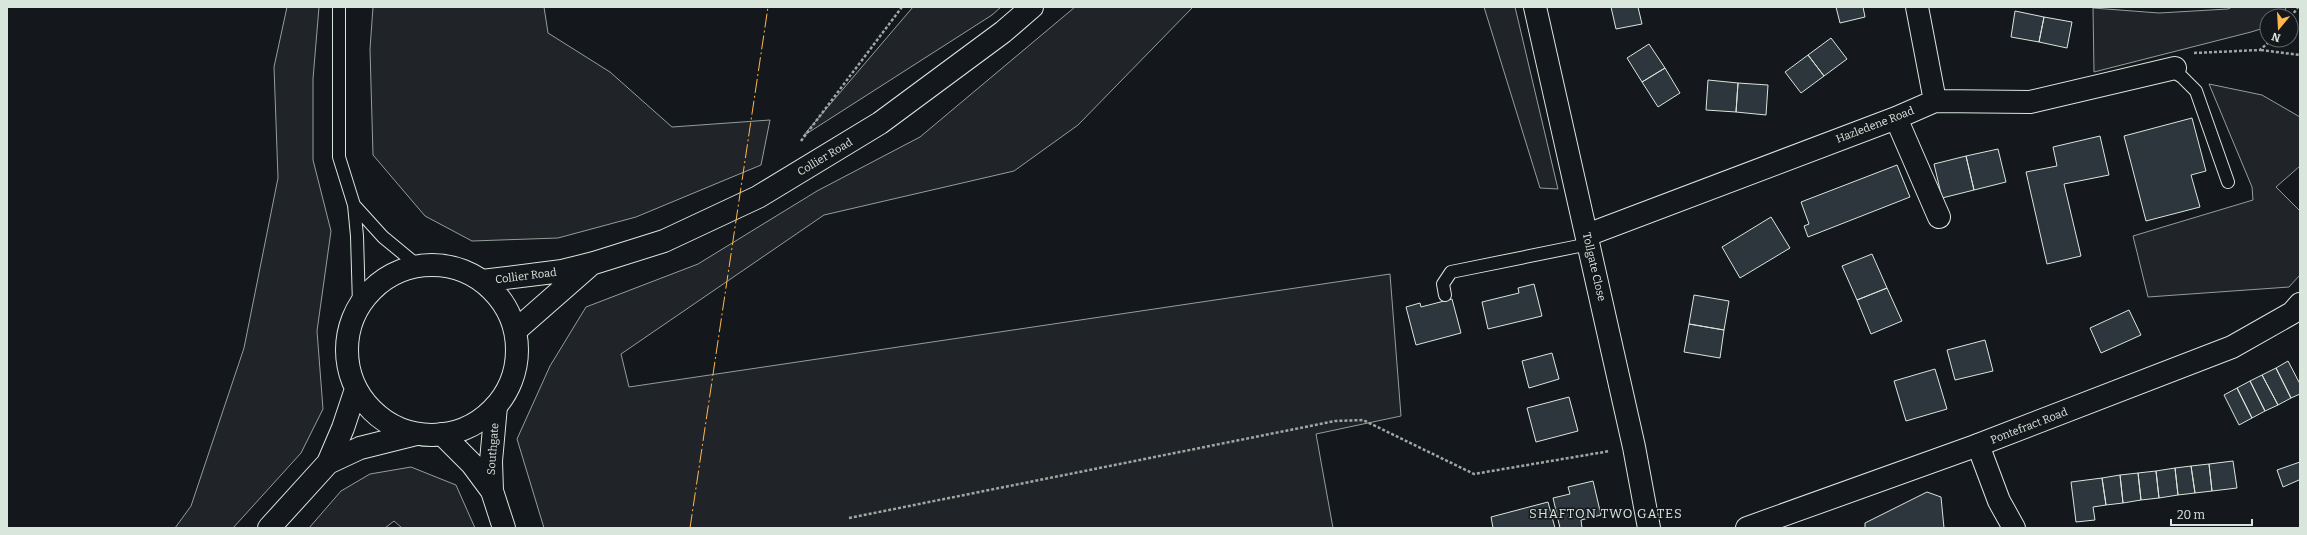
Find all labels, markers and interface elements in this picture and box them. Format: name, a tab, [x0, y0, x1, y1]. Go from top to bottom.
north arrow	[2259, 8, 2299, 48]
text: N	[2270, 29, 2282, 45]
street label: Hazledene Road	[1834, 104, 1916, 146]
street label: Collier Road	[795, 135, 855, 178]
street label: Tollgate Close	[1580, 231, 1608, 303]
street label: Collier Road	[495, 266, 558, 286]
street label: Pontefract Road	[1989, 405, 2070, 447]
street label: Southgate	[485, 423, 501, 475]
scale bar	[2171, 501, 2252, 527]
district label: SHAFTON TWO GATES	[1529, 506, 1683, 521]
text: 20 m	[2177, 508, 2206, 522]

